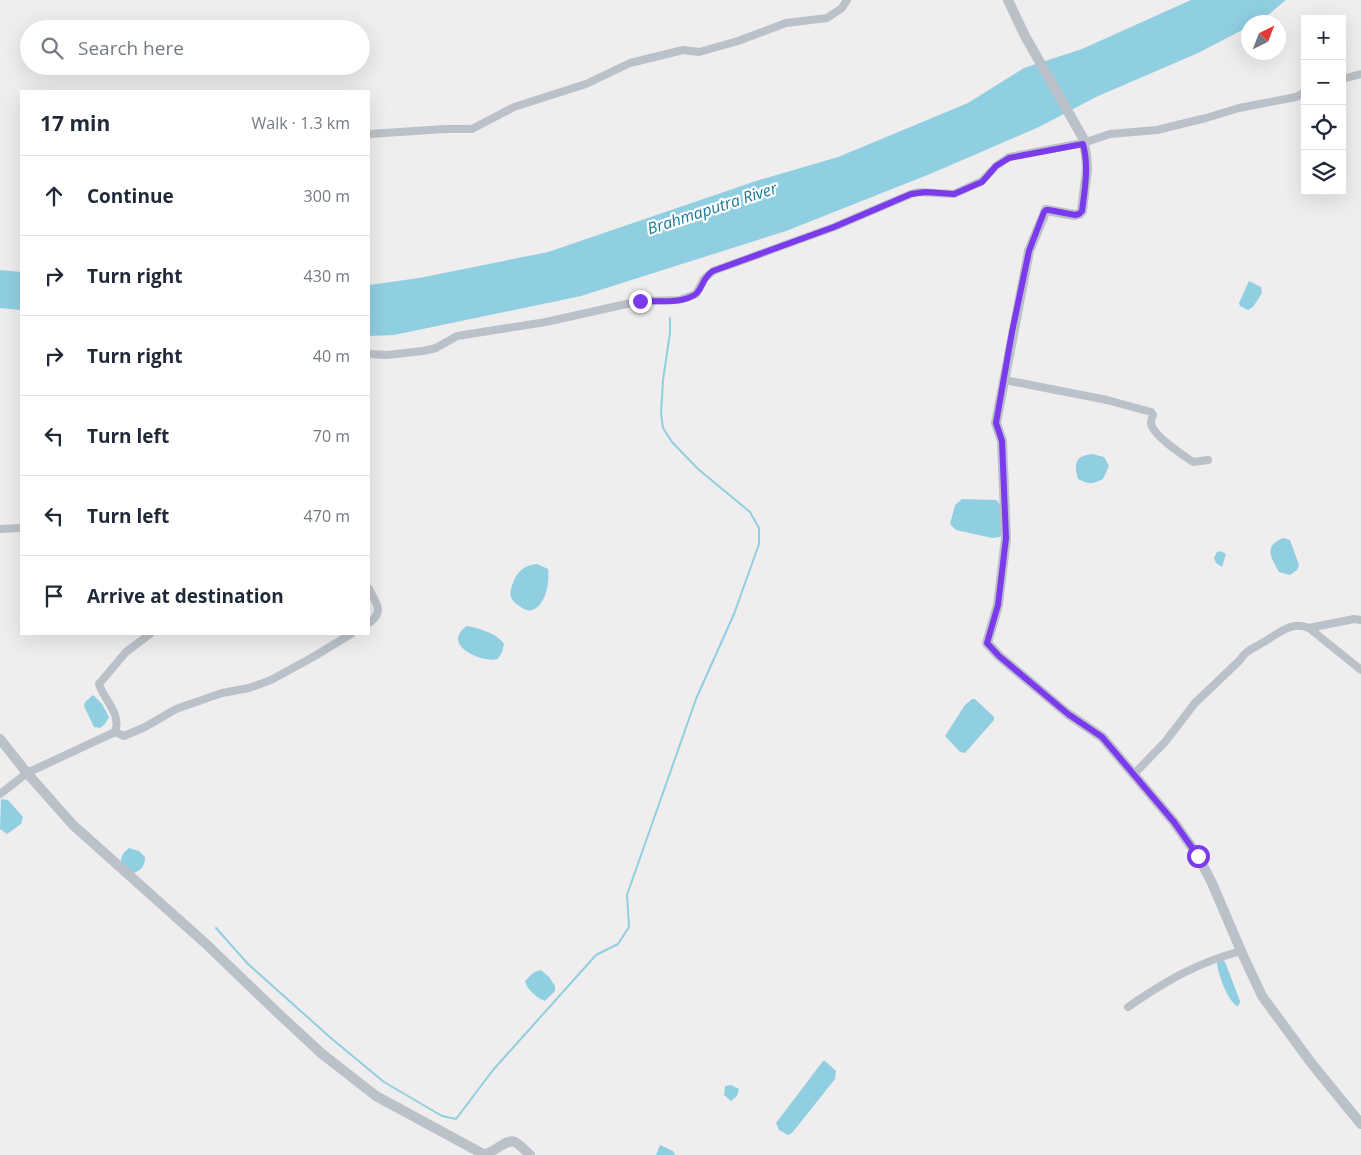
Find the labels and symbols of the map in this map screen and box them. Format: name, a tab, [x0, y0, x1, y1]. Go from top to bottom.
north arrow	[1241, 15, 1286, 60]
water label: Brahmaputra River	[644, 176, 780, 239]
route end	[629, 290, 652, 313]
route start	[1187, 845, 1210, 868]

